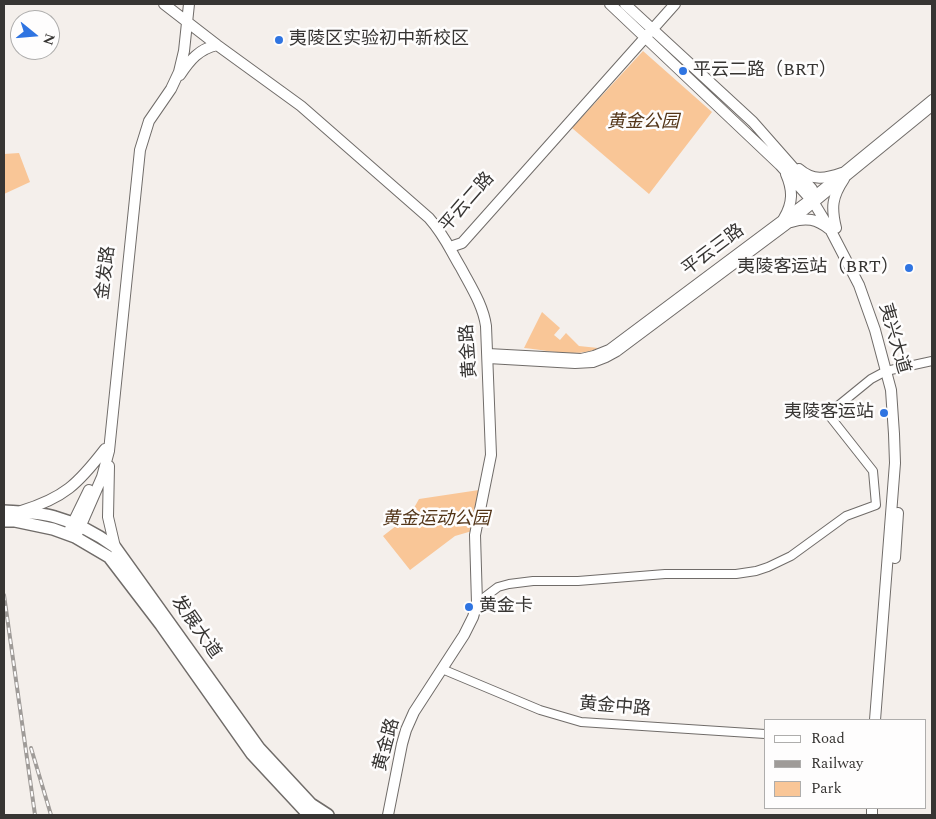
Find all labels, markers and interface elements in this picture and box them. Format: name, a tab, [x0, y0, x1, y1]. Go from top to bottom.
north arrow	[10, 10, 60, 60]
place label: 夷陵区实验初中新校区	[289, 29, 469, 51]
text: N	[37, 31, 61, 48]
marker: 夷陵区实验初中新校区	[273, 34, 285, 46]
place label: 平云二路（BRT）	[693, 60, 837, 82]
marker: 平云二路（BRT）	[677, 65, 689, 77]
park label: 黄金公园	[607, 112, 679, 134]
street label: 平云二路	[436, 169, 500, 237]
street label: 平云三路	[679, 221, 749, 281]
street label: 金发路	[93, 245, 121, 301]
place label: 夷陵客运站（BRT）	[737, 257, 899, 279]
marker: 夷陵客运站（BRT）	[903, 262, 915, 274]
street label: 夷兴大道	[873, 301, 913, 377]
street label: 黄金路	[457, 323, 483, 379]
place label: 夷陵客运站	[784, 402, 874, 424]
marker: 夷陵客运站	[878, 407, 890, 419]
park label: 黄金运动公园	[382, 509, 490, 531]
street label: 发展大道	[166, 592, 224, 664]
place label: 黄金卡	[479, 596, 533, 618]
marker: 黄金卡	[463, 601, 475, 613]
street label: 黄金中路	[578, 694, 652, 722]
street label: 黄金路	[371, 716, 405, 774]
legend	[764, 719, 926, 809]
text: Road	[811, 727, 845, 750]
text: Railway	[811, 752, 863, 775]
text: Park	[811, 777, 842, 800]

